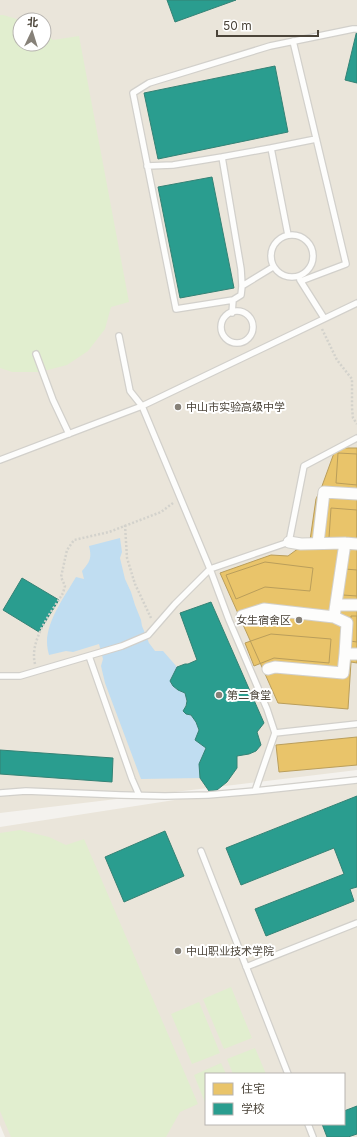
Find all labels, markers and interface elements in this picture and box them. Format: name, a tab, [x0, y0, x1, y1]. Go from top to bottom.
north arrow	[12, 12, 52, 52]
scale bar	[217, 12, 318, 38]
text: 北	[27, 15, 39, 29]
text: 50 m	[223, 18, 252, 33]
place label: 中山市实验高级中学	[186, 400, 285, 414]
marker: 中山市实验高级中学	[173, 402, 183, 412]
place label: 女生宿舍区	[236, 613, 291, 627]
marker: 女生宿舍区	[294, 615, 304, 625]
place label: 第二食堂	[227, 688, 271, 702]
marker: 第二食堂	[214, 690, 224, 700]
place label: 中山职业技术学院	[186, 944, 274, 958]
marker: 中山职业技术学院	[173, 946, 183, 956]
legend	[205, 1073, 345, 1125]
text: 住宅	[241, 1081, 265, 1096]
text: 学校	[241, 1101, 265, 1116]

